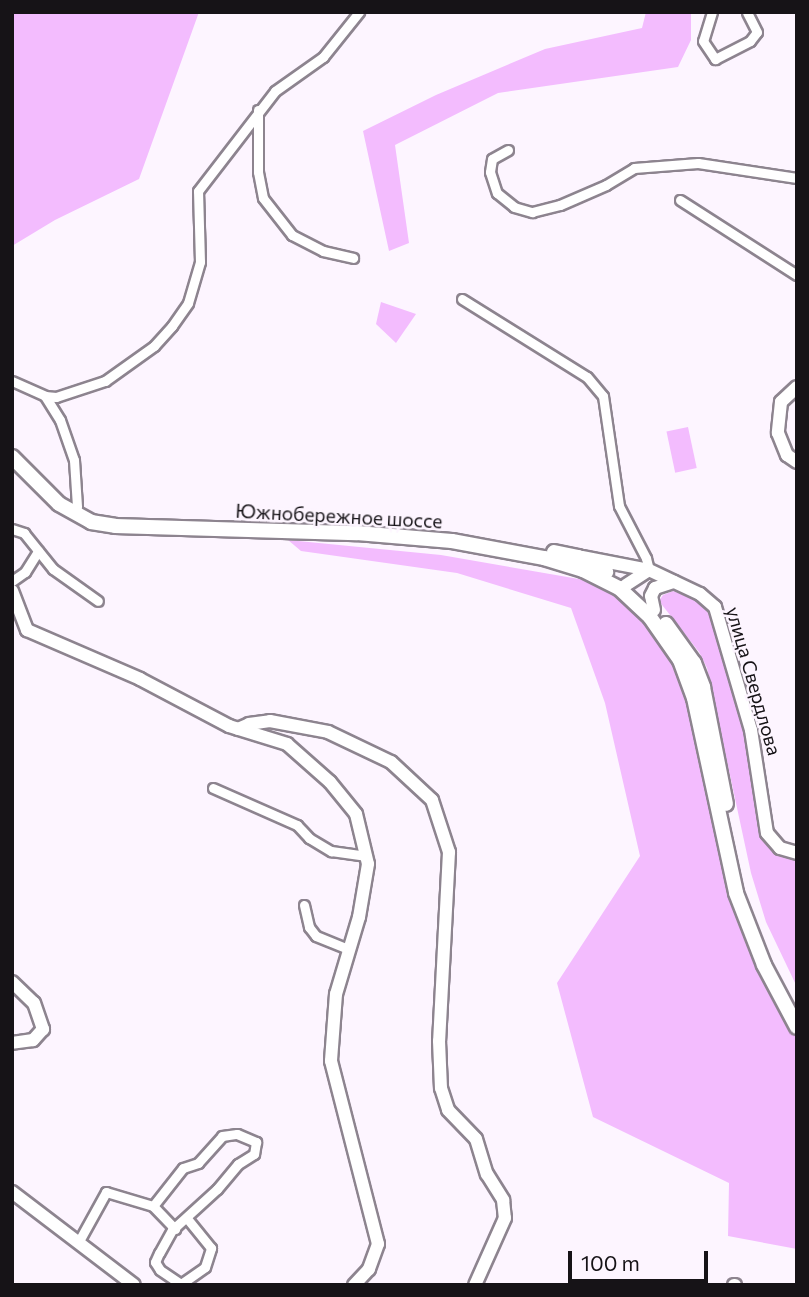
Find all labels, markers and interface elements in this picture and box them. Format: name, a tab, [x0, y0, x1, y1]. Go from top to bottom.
street label: Южнобережное шоссе	[235, 499, 443, 533]
street label: улица Свердлова	[722, 604, 786, 758]
scale bar	[571, 1238, 711, 1282]
text: 100 m	[581, 1250, 640, 1275]

